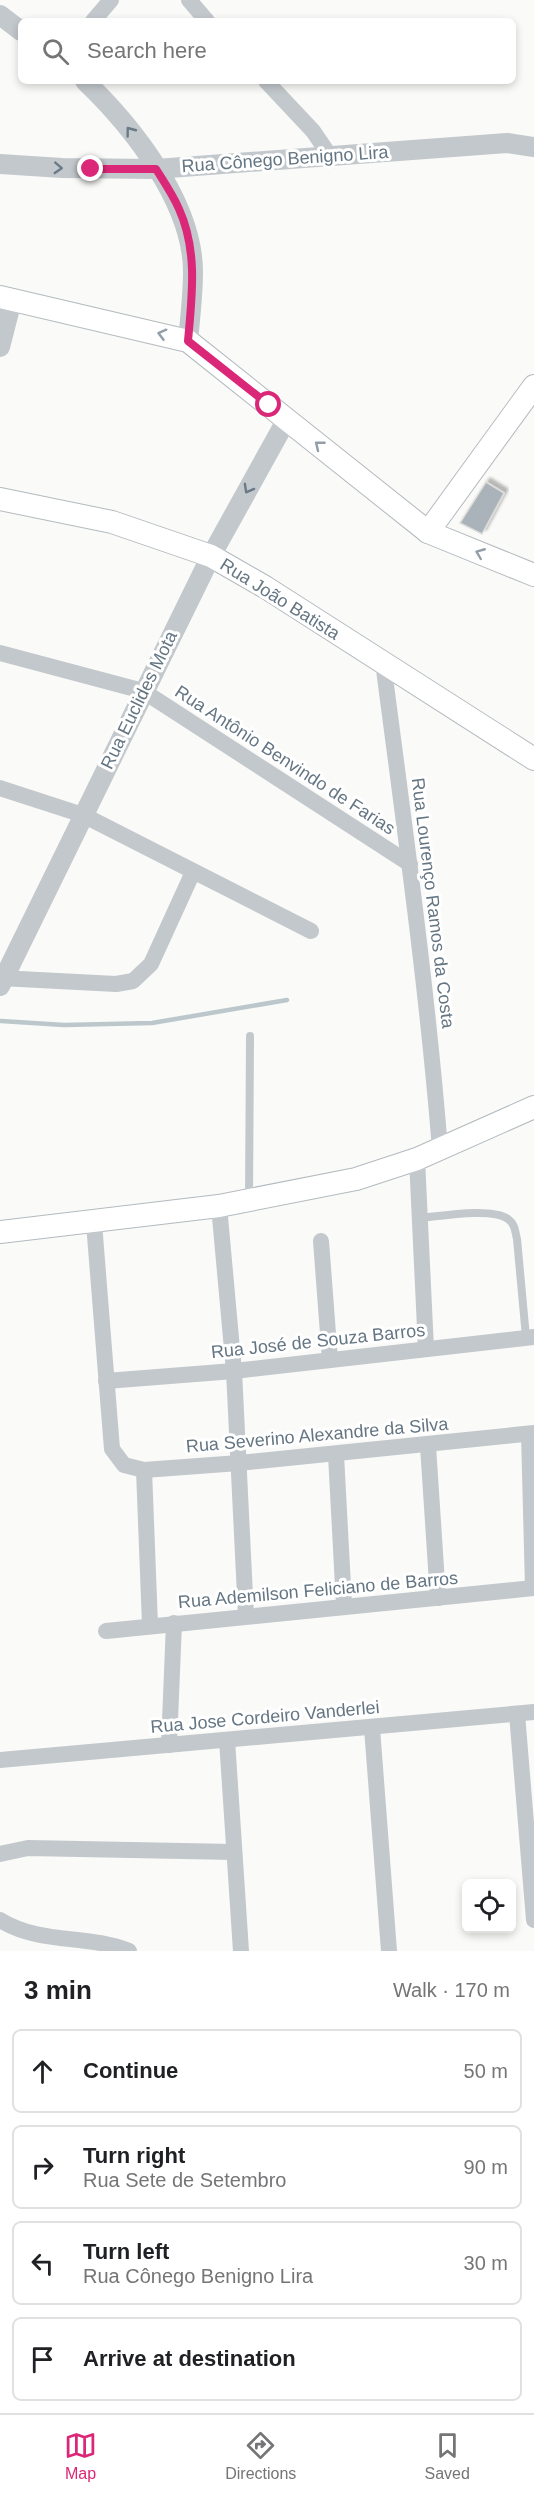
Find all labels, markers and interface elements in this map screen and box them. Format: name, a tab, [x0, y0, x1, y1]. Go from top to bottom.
search box	[18, 18, 516, 84]
icon: search	[39, 35, 72, 68]
text: Search here	[87, 38, 207, 63]
one-way arrow	[126, 127, 137, 138]
street label: Rua Cônego Benigno Lira	[181, 142, 390, 176]
route end	[77, 155, 103, 181]
one-way arrow	[54, 161, 63, 174]
one-way arrow	[157, 328, 167, 341]
route start	[255, 391, 281, 417]
one-way arrow	[315, 442, 326, 453]
one-way arrow	[244, 483, 255, 493]
one-way arrow	[475, 548, 485, 561]
street label: Rua João Batista	[217, 554, 344, 644]
street label: Rua Euclides Mota	[97, 627, 182, 772]
street label: Rua Antônio Benvindo de Farias	[171, 681, 399, 839]
street label: Rua Lourenço Ramos da Costa	[408, 777, 458, 1030]
street label: Rua José de Souza Barros	[210, 1320, 426, 1362]
street label: Rua Severino Alexandre da Silva	[185, 1413, 450, 1456]
street label: Rua Ademilson Feliciano de Barros	[177, 1568, 459, 1612]
street label: Rua Jose Cordeiro Vanderlei	[150, 1697, 380, 1737]
map controls	[462, 1879, 516, 1933]
button: locate	[462, 1879, 516, 1933]
text: 3 min	[24, 1975, 92, 2005]
text: Walk · 170 m	[393, 1979, 510, 2001]
icon: ahead	[26, 2055, 59, 2088]
text: Continue	[83, 2058, 178, 2083]
text: 50 m	[464, 2060, 508, 2082]
text: Turn right	[83, 2143, 185, 2168]
icon: right	[26, 2151, 59, 2184]
text: 90 m	[464, 2156, 508, 2178]
text: Rua Sete de Setembro	[83, 2169, 286, 2191]
text: Turn left	[83, 2239, 169, 2264]
icon: left	[26, 2247, 59, 2280]
text: 30 m	[464, 2252, 508, 2274]
text: Rua Cônego Benigno Lira	[83, 2265, 313, 2287]
icon: arrive	[26, 2343, 59, 2376]
text: Arrive at destination	[83, 2346, 296, 2371]
tab: Map	[64, 2429, 97, 2483]
tab: Directions	[225, 2429, 296, 2483]
tab: Saved	[425, 2429, 470, 2483]

